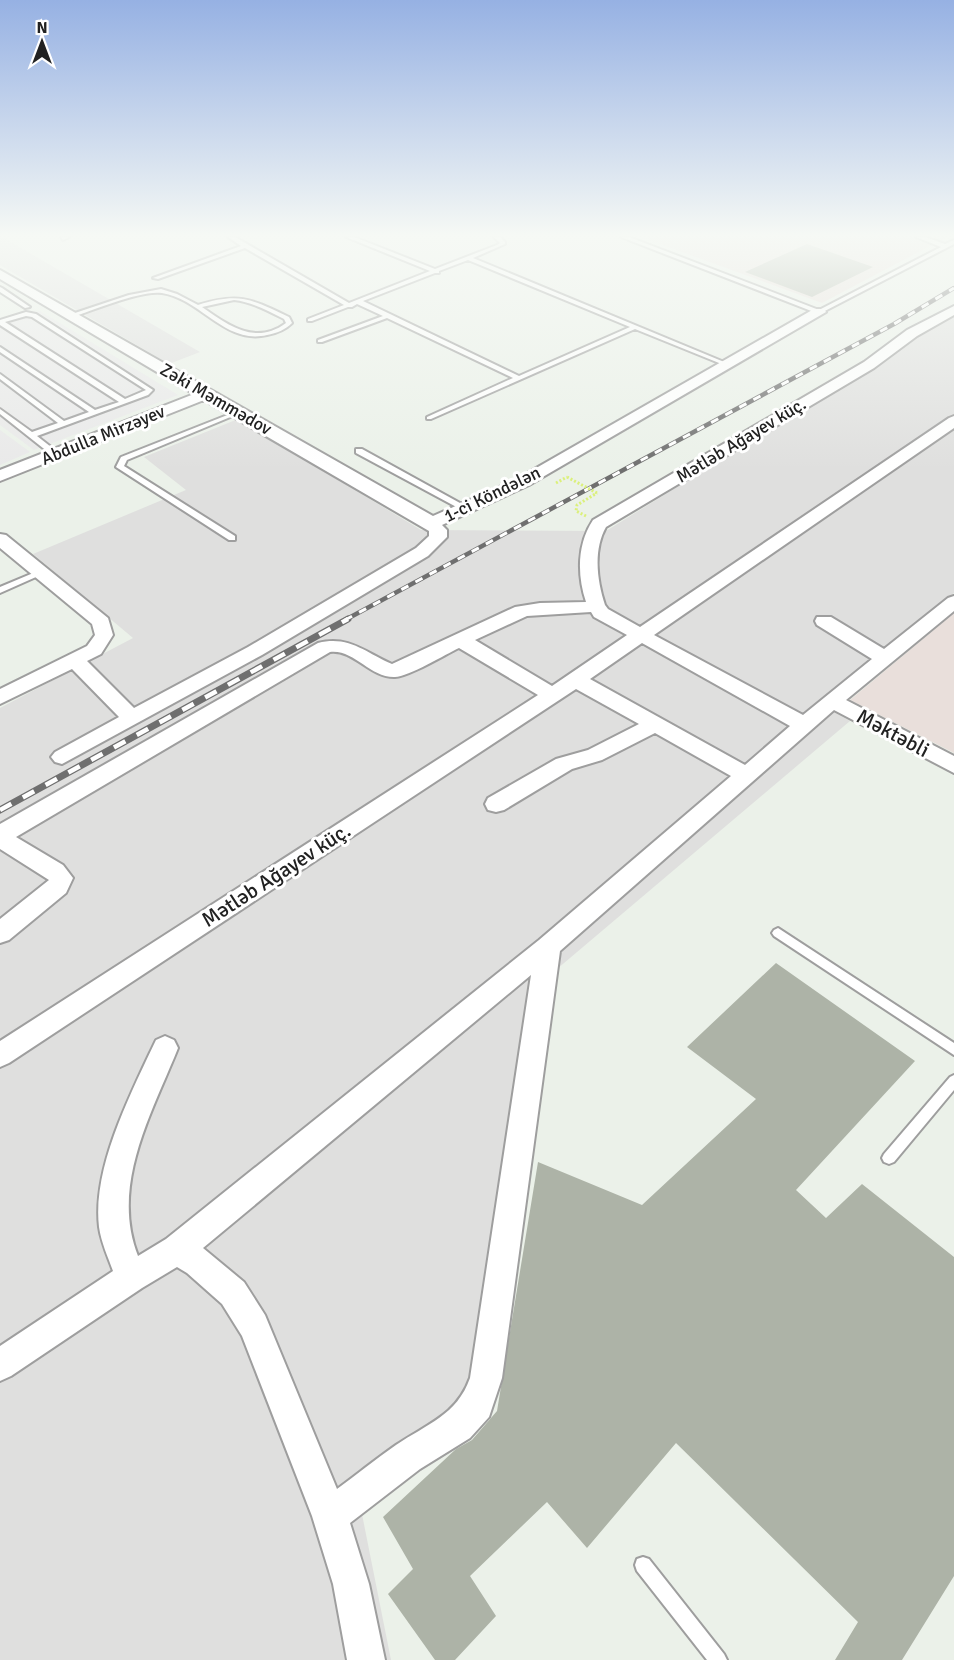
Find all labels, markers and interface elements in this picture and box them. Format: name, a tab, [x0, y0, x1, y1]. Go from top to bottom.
north arrow	[12, 12, 72, 72]
text: N	[36, 18, 48, 38]
street label: Zəki Məmmədov	[156, 358, 276, 440]
street label: Mətləb Ağayev küç.	[672, 393, 810, 487]
street label: Abdulla Mirzəyev	[38, 400, 169, 470]
street label: 1-ci Köndələn	[440, 461, 544, 527]
street label: Məktəbli	[852, 703, 934, 763]
street label: Mətləb Ağayev küç.	[197, 817, 355, 933]

